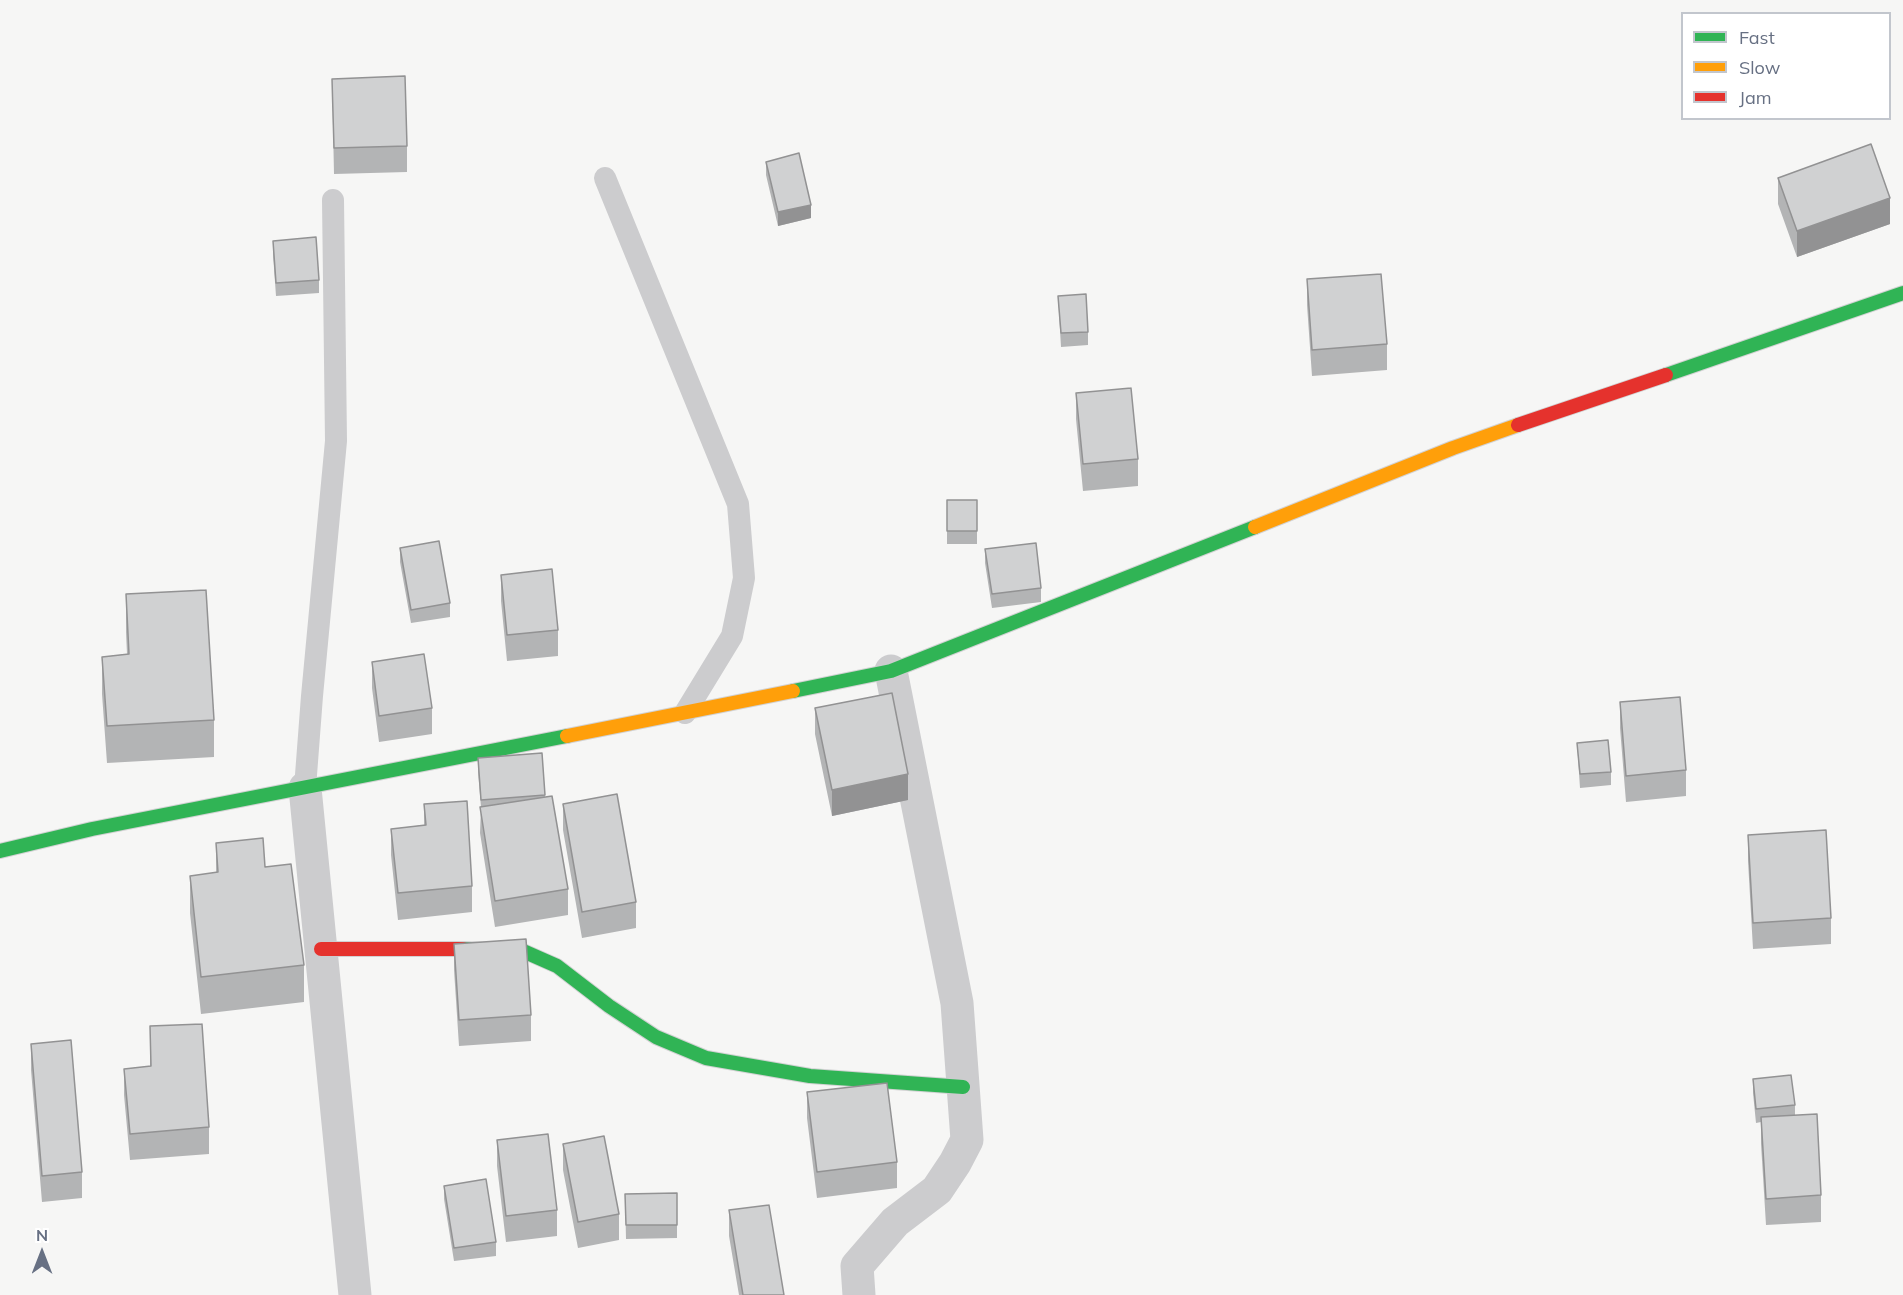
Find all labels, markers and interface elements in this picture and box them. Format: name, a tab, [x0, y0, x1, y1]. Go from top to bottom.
legend	[1681, 12, 1891, 120]
text: Fast	[1739, 26, 1775, 49]
text: Slow	[1739, 56, 1780, 79]
text: Jam	[1739, 86, 1772, 109]
north arrow	[12, 1223, 72, 1283]
text: N	[36, 1225, 48, 1245]

